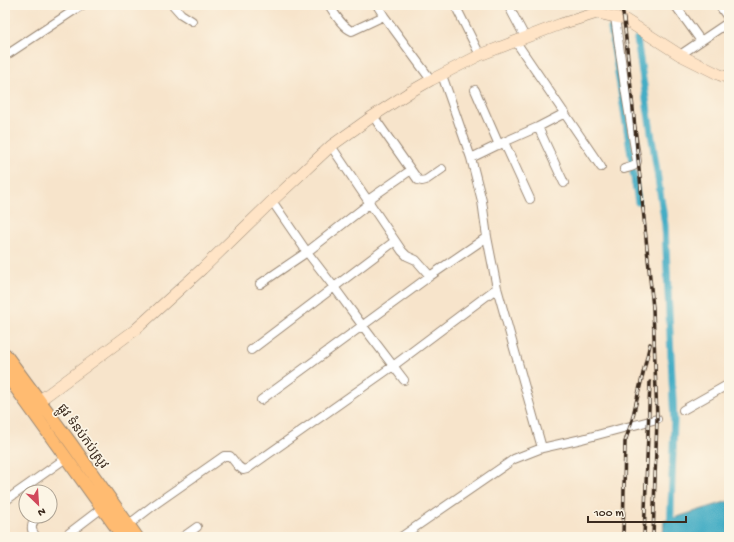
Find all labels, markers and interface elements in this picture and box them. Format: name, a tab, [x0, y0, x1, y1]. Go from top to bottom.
street label: ផ្លូវ ទំនប់កប់ស្រូវ	[52, 401, 112, 473]
north arrow	[18, 484, 58, 524]
scale bar	[588, 498, 686, 524]
text: N	[36, 504, 47, 518]
text: 100 m	[593, 507, 624, 521]

